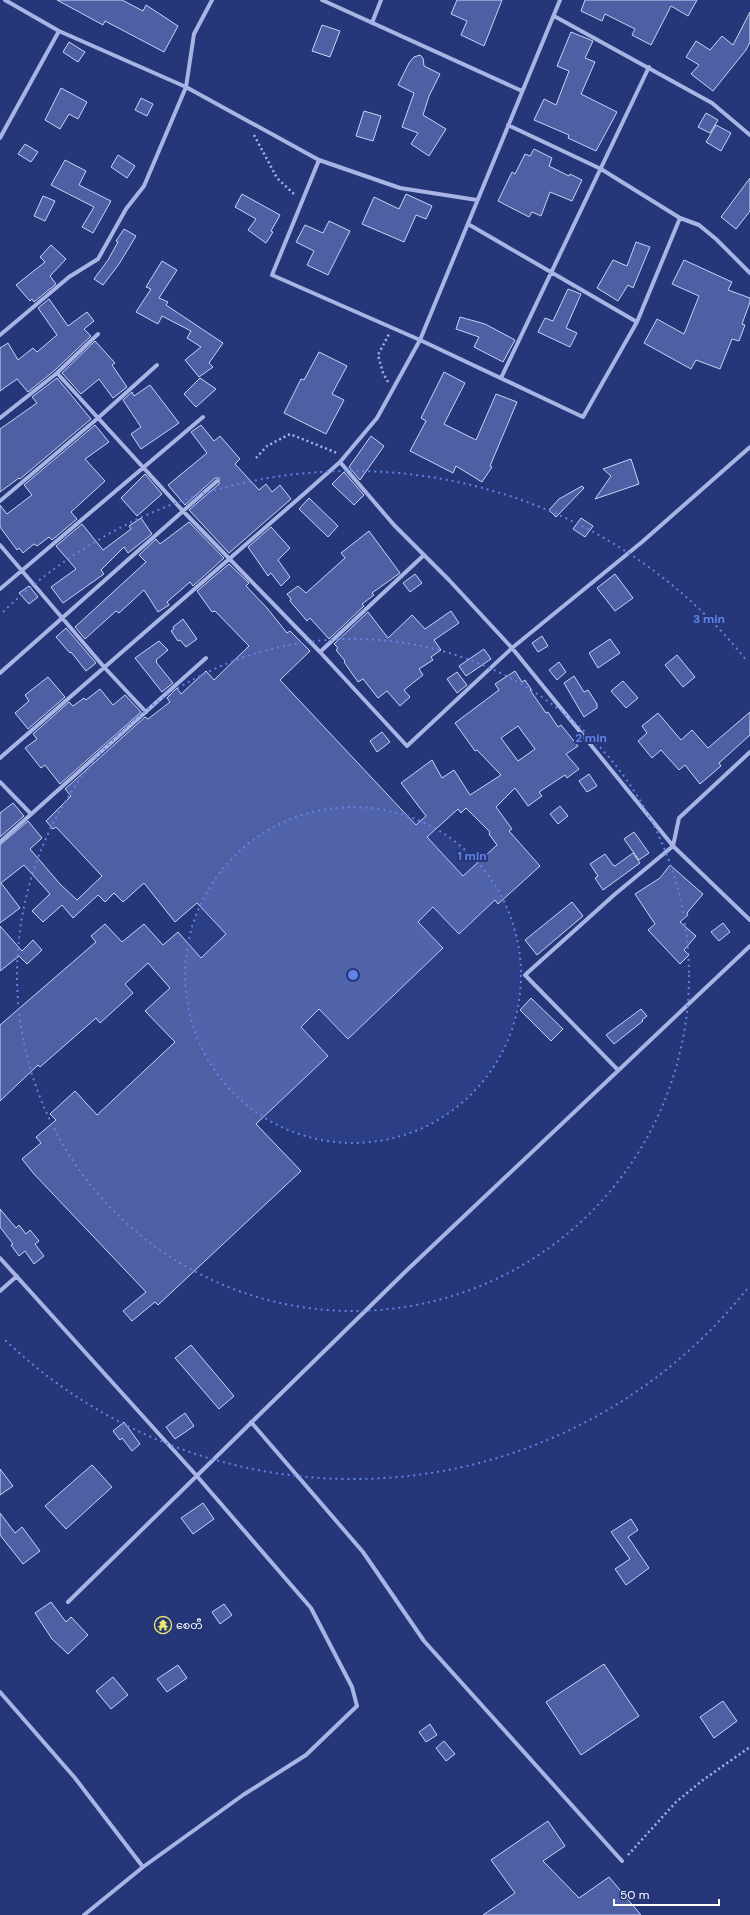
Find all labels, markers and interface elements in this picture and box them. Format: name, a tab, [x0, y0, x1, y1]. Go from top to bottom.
text: 3 min	[693, 611, 725, 627]
text: 2 min	[575, 730, 607, 746]
text: 1 min	[457, 848, 487, 864]
centre of rings	[346, 968, 360, 982]
temple icon: စေတီ	[153, 1615, 173, 1635]
place label: စေတီ	[176, 1618, 203, 1632]
scale bar	[614, 1881, 719, 1907]
text: 50 m	[620, 1887, 649, 1903]

